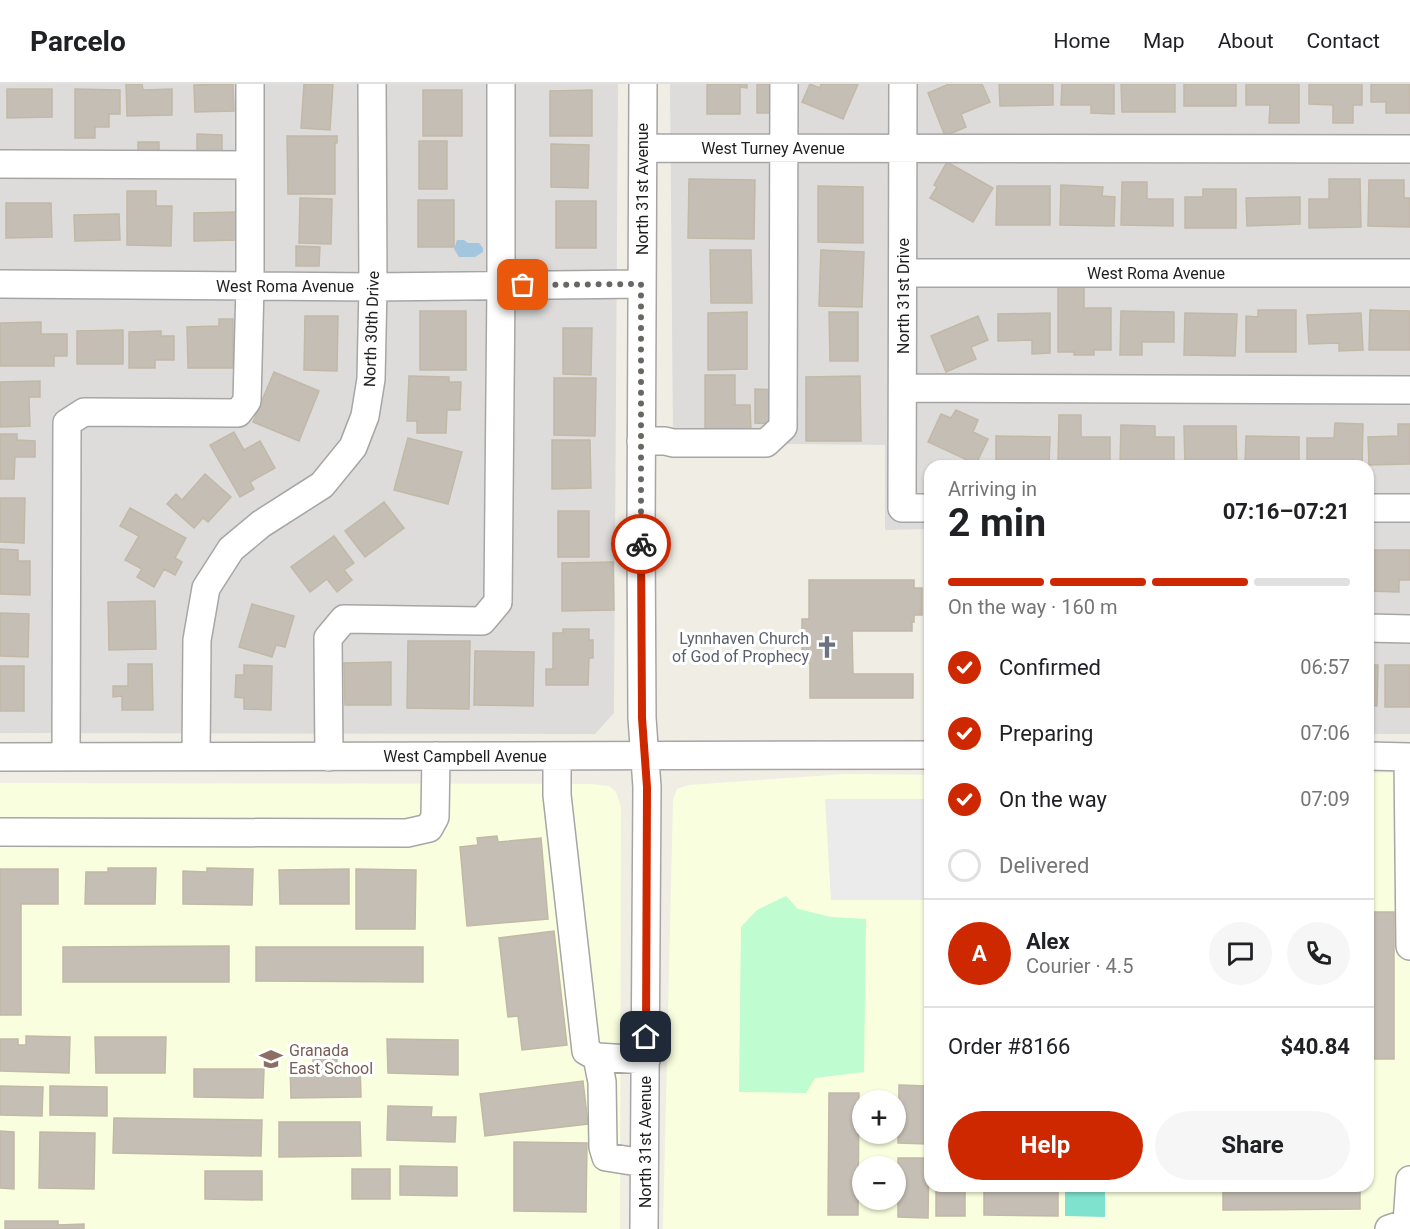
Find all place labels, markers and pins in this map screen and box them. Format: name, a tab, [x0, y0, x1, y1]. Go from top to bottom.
pin	[497, 259, 548, 310]
place label: Lynnhaven Church of God of Prophecy	[672, 629, 809, 666]
church icon: Lynnhaven Church of God of Prophecy	[814, 634, 840, 660]
pin	[620, 1011, 671, 1062]
place label: Granada East School	[289, 1041, 373, 1078]
school or university icon: Granada East School	[258, 1046, 284, 1072]

